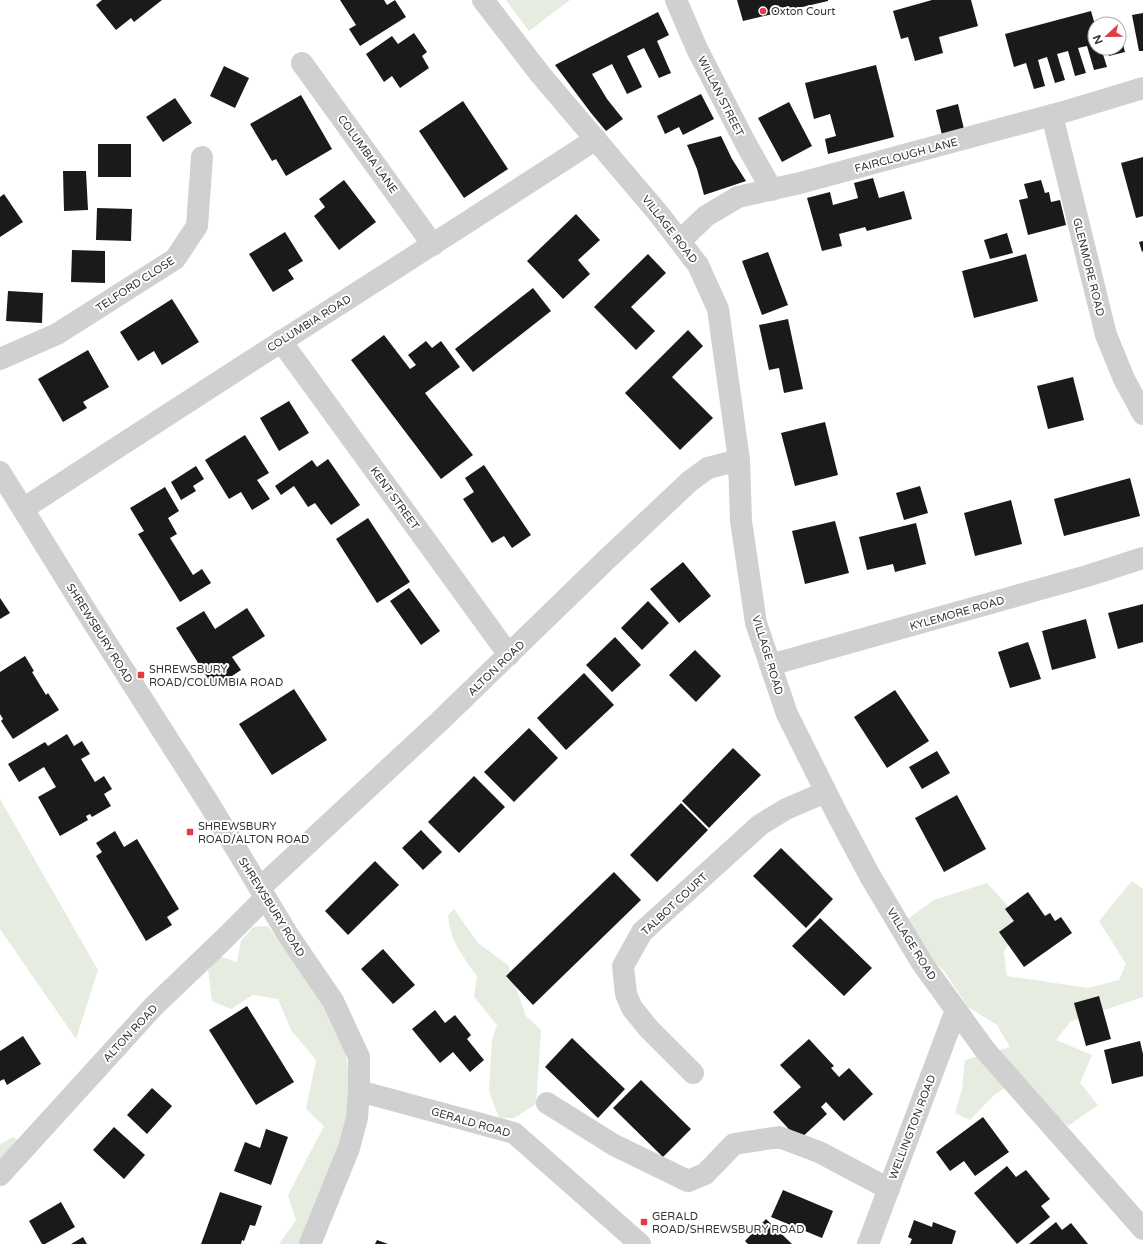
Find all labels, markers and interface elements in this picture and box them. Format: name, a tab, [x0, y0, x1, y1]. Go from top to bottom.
place label: Oxton Court	[771, 5, 835, 18]
marker: Oxton Court	[758, 6, 768, 16]
north arrow	[1087, 16, 1127, 56]
text: N	[1091, 33, 1106, 46]
street label: WILLAN STREET	[695, 54, 747, 139]
street label: COLUMBIA LANE	[335, 113, 400, 196]
street label: FAIRCLOUGH LANE	[853, 135, 959, 176]
street label: VILLAGE ROAD	[639, 193, 700, 266]
street label: GLENMORE ROAD	[1070, 217, 1107, 318]
street label: TELFORD CLOSE	[94, 254, 177, 315]
street label: COLUMBIA ROAD	[265, 292, 354, 354]
street label: KENT STREET	[367, 464, 422, 532]
street label: SHREWSBURY ROAD	[64, 581, 135, 685]
street label: KYLEMORE ROAD	[908, 594, 1006, 633]
street label: VILLAGE ROAD	[749, 614, 786, 697]
street label: ALTON ROAD	[465, 638, 527, 699]
place label: SHREWSBURY ROAD/COLUMBIA ROAD	[149, 663, 283, 689]
marker: SHREWSBURY ROAD/COLUMBIA ROAD	[136, 670, 146, 680]
place label: SHREWSBURY ROAD/ALTON ROAD	[198, 820, 309, 846]
marker: SHREWSBURY ROAD/ALTON ROAD	[185, 827, 195, 837]
street label: SHREWSBURY ROAD	[236, 855, 307, 959]
street label: TALBOT COURT	[639, 870, 710, 938]
street label: VILLAGE ROAD	[884, 906, 939, 983]
street label: ALTON ROAD	[100, 1002, 160, 1065]
street label: WELLINGTON ROAD	[886, 1073, 938, 1181]
street label: GERALD ROAD	[430, 1105, 512, 1140]
place label: GERALD ROAD/SHREWSBURY ROAD	[652, 1210, 804, 1236]
marker: GERALD ROAD/SHREWSBURY ROAD	[639, 1217, 649, 1227]

